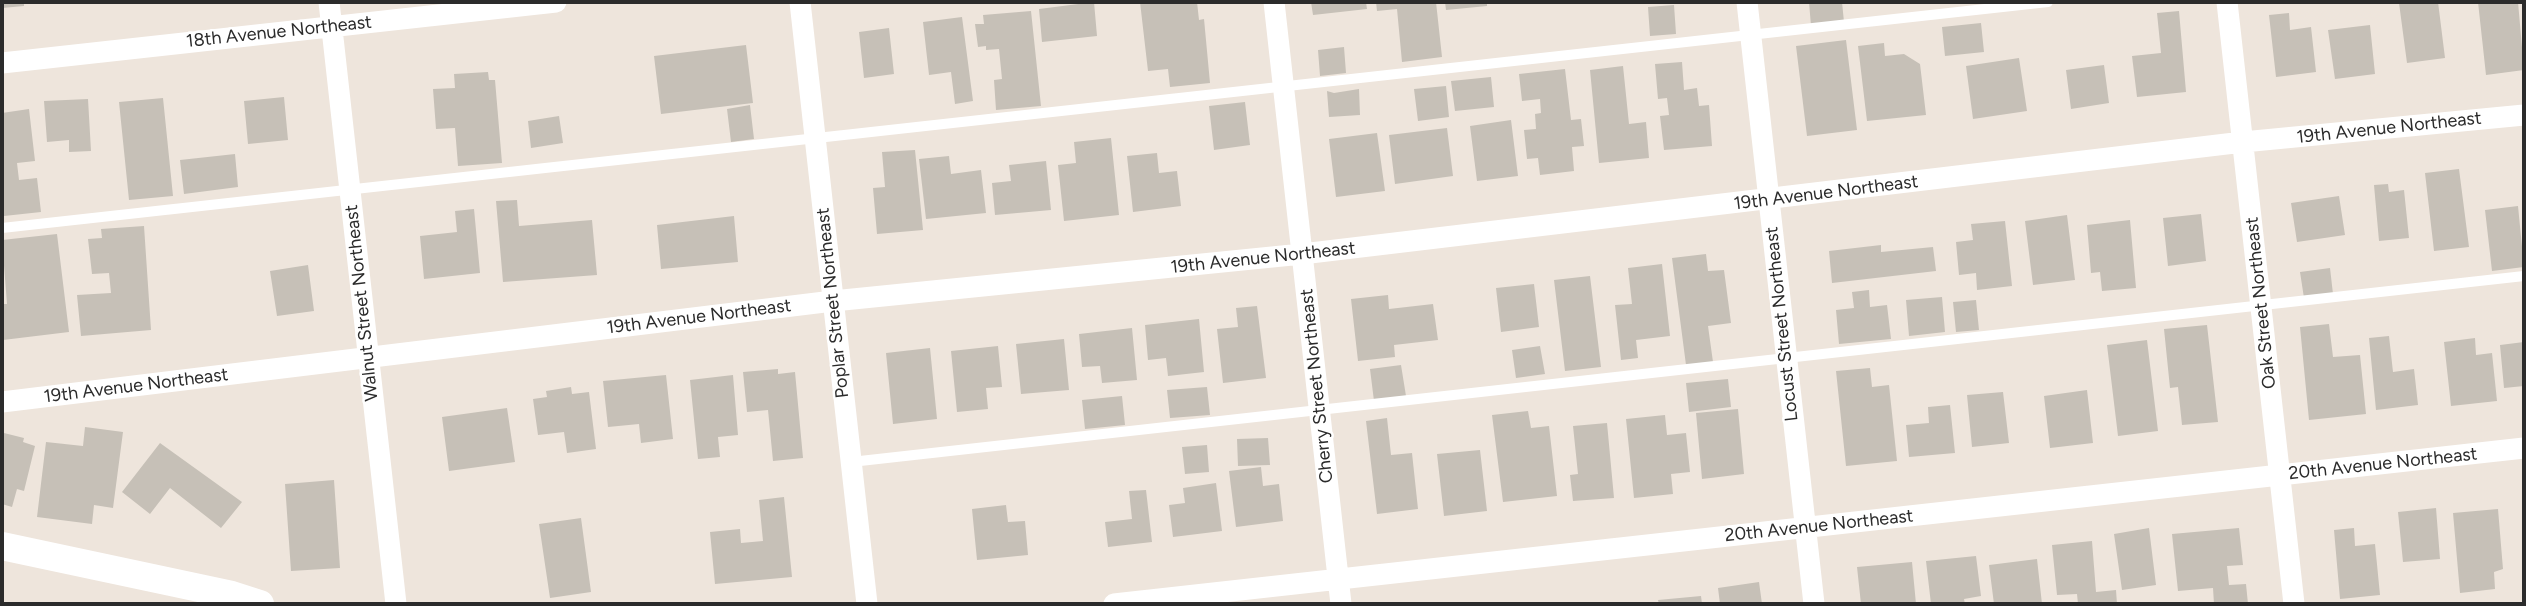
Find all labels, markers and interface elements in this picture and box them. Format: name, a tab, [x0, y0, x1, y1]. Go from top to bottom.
street label: 18th Avenue Northeast	[185, 12, 373, 52]
street label: 19th Avenue Northeast	[2296, 108, 2482, 148]
street label: 19th Avenue Northeast	[1733, 171, 1919, 215]
street label: Walnut Street Northeast	[341, 204, 383, 402]
street label: Poplar Street Northeast	[812, 207, 854, 399]
street label: Oak Street Northeast	[2241, 216, 2281, 390]
street label: Locust Street Northeast	[1761, 226, 1803, 422]
street label: 19th Avenue Northeast	[1170, 238, 1356, 278]
street label: Cherry Street Northeast	[1296, 288, 1338, 484]
street label: 19th Avenue Northeast	[606, 295, 792, 339]
street label: 19th Avenue Northeast	[43, 364, 229, 408]
street label: 20th Avenue Northeast	[2288, 443, 2478, 485]
street label: 20th Avenue Northeast	[1724, 505, 1914, 547]

